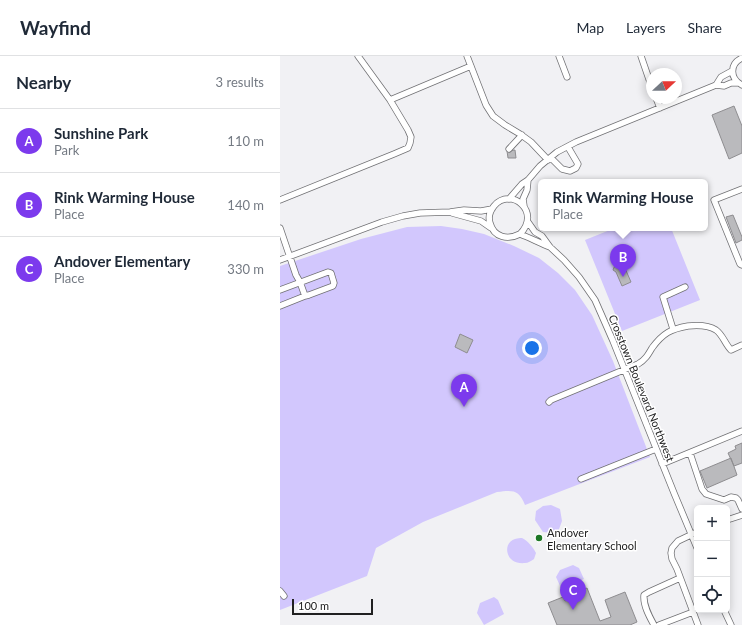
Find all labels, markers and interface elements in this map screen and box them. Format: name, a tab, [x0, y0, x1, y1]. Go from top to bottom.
text: Wayfind	[20, 16, 91, 39]
text: Map	[576, 19, 604, 36]
text: Layers	[626, 19, 666, 36]
text: Share	[688, 19, 722, 36]
north arrow	[646, 68, 682, 104]
text: Nearby	[16, 72, 71, 93]
text: 3 results	[216, 74, 264, 90]
text: Sunshine Park	[54, 124, 148, 142]
text: A	[24, 133, 34, 149]
text: 110 m	[227, 133, 264, 149]
text: Park	[54, 142, 79, 158]
popup	[538, 179, 708, 231]
text: Rink Warming House	[54, 188, 195, 206]
text: Rink Warming House	[553, 188, 693, 206]
text: B	[25, 197, 33, 213]
text: 140 m	[227, 197, 264, 213]
text: Place	[54, 206, 84, 222]
text: Place	[553, 206, 583, 222]
pin: B	[610, 244, 636, 277]
text: Andover Elementary	[54, 252, 190, 270]
text: C	[25, 261, 33, 277]
text: 330 m	[227, 261, 264, 277]
text: Place	[54, 270, 84, 286]
street label: Crosstown Boulevard Northwest	[606, 312, 678, 464]
your location	[522, 338, 542, 358]
pin: A	[451, 374, 477, 407]
map controls	[694, 505, 730, 613]
button: +	[694, 505, 730, 541]
place label: Andover Elementary School	[547, 526, 637, 552]
marker: Andover Elementary School	[534, 533, 544, 543]
button: −	[694, 541, 730, 577]
pin: C	[560, 577, 586, 610]
button: locate	[694, 577, 730, 613]
scale bar	[292, 597, 373, 616]
text: 100 m	[298, 599, 329, 612]

